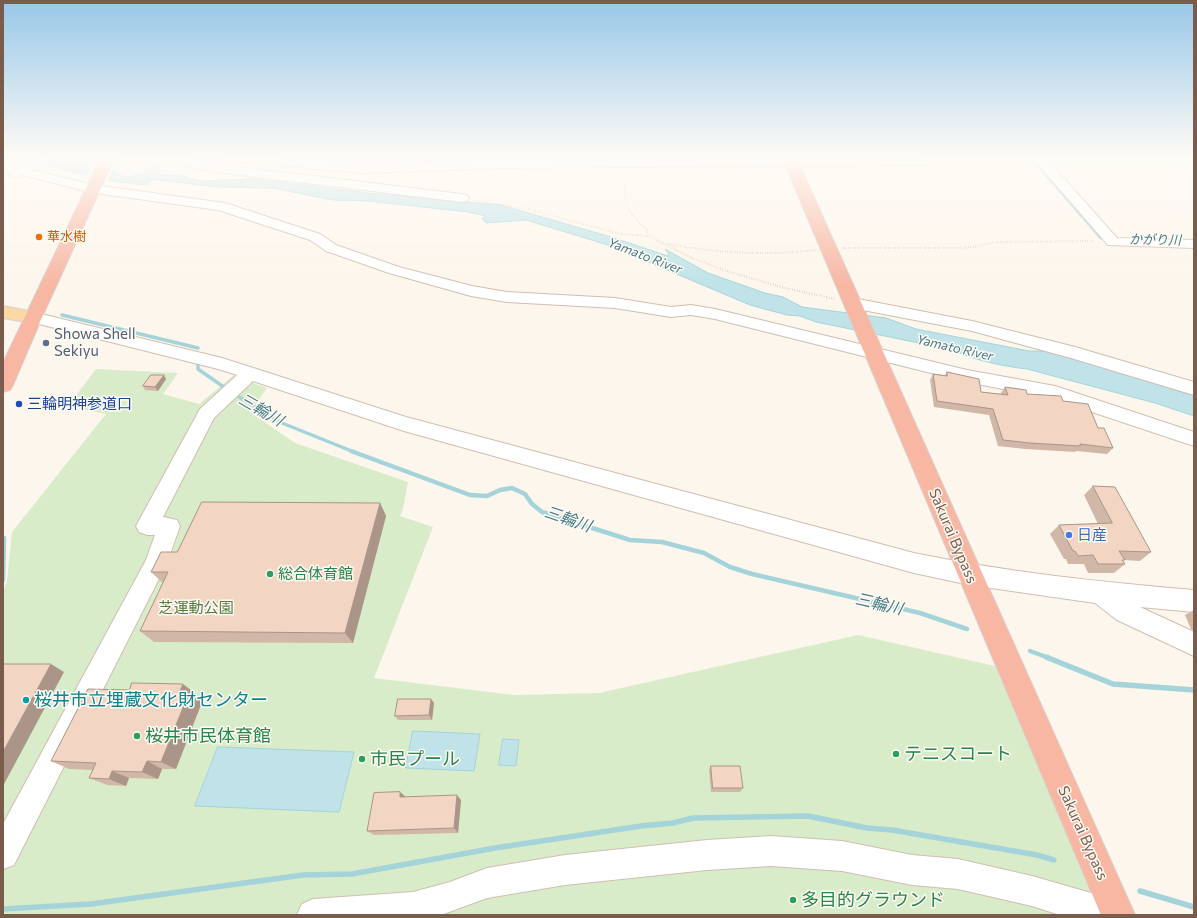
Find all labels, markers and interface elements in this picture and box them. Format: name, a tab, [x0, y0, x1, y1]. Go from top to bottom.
place label: 華水樹	[47, 229, 86, 245]
marker: 華水樹	[34, 232, 44, 242]
water label: かがり川	[1129, 232, 1181, 248]
water label: Yamato River	[606, 235, 684, 277]
place label: Showa Shell Sekiyu	[54, 325, 136, 360]
water label: Yamato River	[915, 332, 995, 364]
marker: Showa Shell Sekiyu	[41, 338, 51, 348]
water label: 三輪川	[235, 390, 287, 430]
place label: 三輪明神参道口	[27, 395, 132, 413]
marker: 三輪明神参道口	[14, 399, 24, 409]
street label: Sakurai Bypass	[925, 486, 981, 586]
water label: 三輪川	[542, 502, 594, 536]
place label: 日産	[1077, 526, 1107, 544]
marker: 日産	[1064, 530, 1074, 540]
place label: 総合体育館	[278, 565, 353, 583]
marker: 総合体育館	[265, 569, 275, 579]
water label: 三輪川	[853, 589, 905, 619]
park label: 芝運動公園	[159, 599, 233, 617]
place label: 桜井市立埋蔵文化財センター	[34, 689, 268, 711]
marker: 桜井市立埋蔵文化財センター	[21, 695, 31, 705]
place label: 桜井市民体育館	[145, 725, 271, 747]
marker: 桜井市民体育館	[132, 731, 142, 741]
place label: テニスコート	[904, 743, 1012, 765]
place label: 市民プール	[370, 748, 460, 770]
marker: テニスコート	[891, 749, 901, 759]
marker: 市民プール	[357, 754, 367, 764]
street label: Sakurai Bypass	[1054, 783, 1112, 883]
place label: 多目的グラウンド	[801, 889, 945, 911]
marker: 多目的グラウンド	[788, 895, 798, 905]

